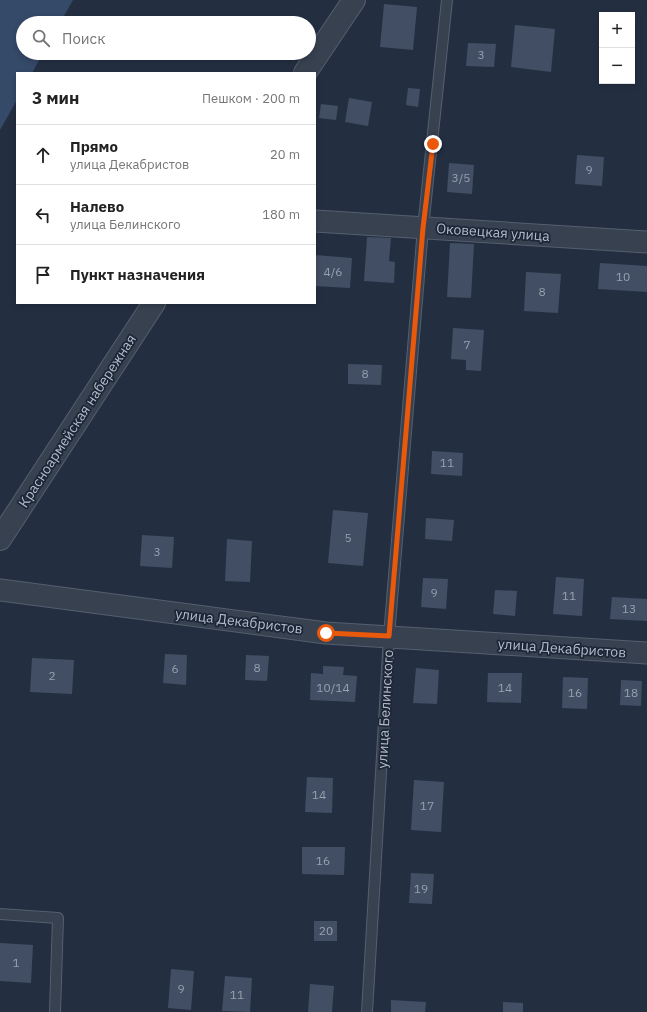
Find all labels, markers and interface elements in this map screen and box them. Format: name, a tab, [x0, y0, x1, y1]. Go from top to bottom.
map controls	[599, 12, 635, 84]
button: +	[599, 12, 635, 48]
search box	[16, 16, 316, 60]
icon: search	[30, 27, 52, 49]
text: Поиск	[62, 29, 105, 48]
house number: 3	[477, 47, 485, 62]
button: −	[599, 48, 635, 84]
text: 3 мин	[32, 87, 79, 109]
text: Пешком · 200 m	[202, 90, 300, 107]
route end	[424, 135, 442, 153]
text: Прямо	[70, 137, 118, 156]
icon: ahead	[32, 144, 54, 166]
text: 20 m	[270, 146, 300, 163]
text: улица Декабристов	[70, 156, 189, 173]
house number: 9	[585, 162, 593, 177]
house number: 3/5	[452, 170, 471, 185]
text: Налево	[70, 197, 124, 216]
icon: left	[32, 204, 54, 226]
text: 180 m	[262, 206, 300, 223]
text: улица Белинского	[70, 216, 181, 233]
street label: Оковецкая улица	[436, 219, 551, 245]
icon: arrive	[32, 264, 54, 286]
house number: 4/6	[324, 264, 343, 279]
text: Пункт назначения	[70, 265, 205, 284]
house number: 10	[616, 269, 630, 284]
house number: 8	[538, 284, 546, 299]
street label: Красноармейская набережная	[14, 331, 140, 511]
house number: 7	[463, 337, 471, 352]
house number: 8	[361, 366, 369, 381]
house number: 11	[440, 455, 454, 470]
house number: 5	[344, 530, 352, 545]
house number: 3	[153, 544, 161, 559]
house number: 9	[430, 585, 438, 600]
house number: 11	[562, 588, 576, 603]
house number: 13	[622, 601, 636, 616]
street label: улица Декабристов	[174, 604, 304, 638]
route start	[317, 624, 335, 642]
street label: улица Декабристов	[497, 635, 627, 661]
street label: улица Белинского	[373, 649, 397, 769]
house number: 8	[253, 660, 261, 675]
house number: 6	[171, 661, 179, 676]
house number: 2	[48, 668, 56, 683]
house number: 10/14	[316, 680, 350, 695]
house number: 14	[498, 680, 512, 695]
house number: 16	[568, 685, 582, 700]
house number: 18	[624, 685, 638, 700]
house number: 14	[312, 787, 326, 802]
house number: 17	[420, 798, 434, 813]
house number: 16	[316, 853, 330, 868]
house number: 19	[414, 881, 428, 896]
house number: 20	[319, 923, 333, 938]
house number: 1	[12, 955, 20, 970]
house number: 9	[177, 981, 185, 996]
house number: 11	[230, 987, 244, 1002]

